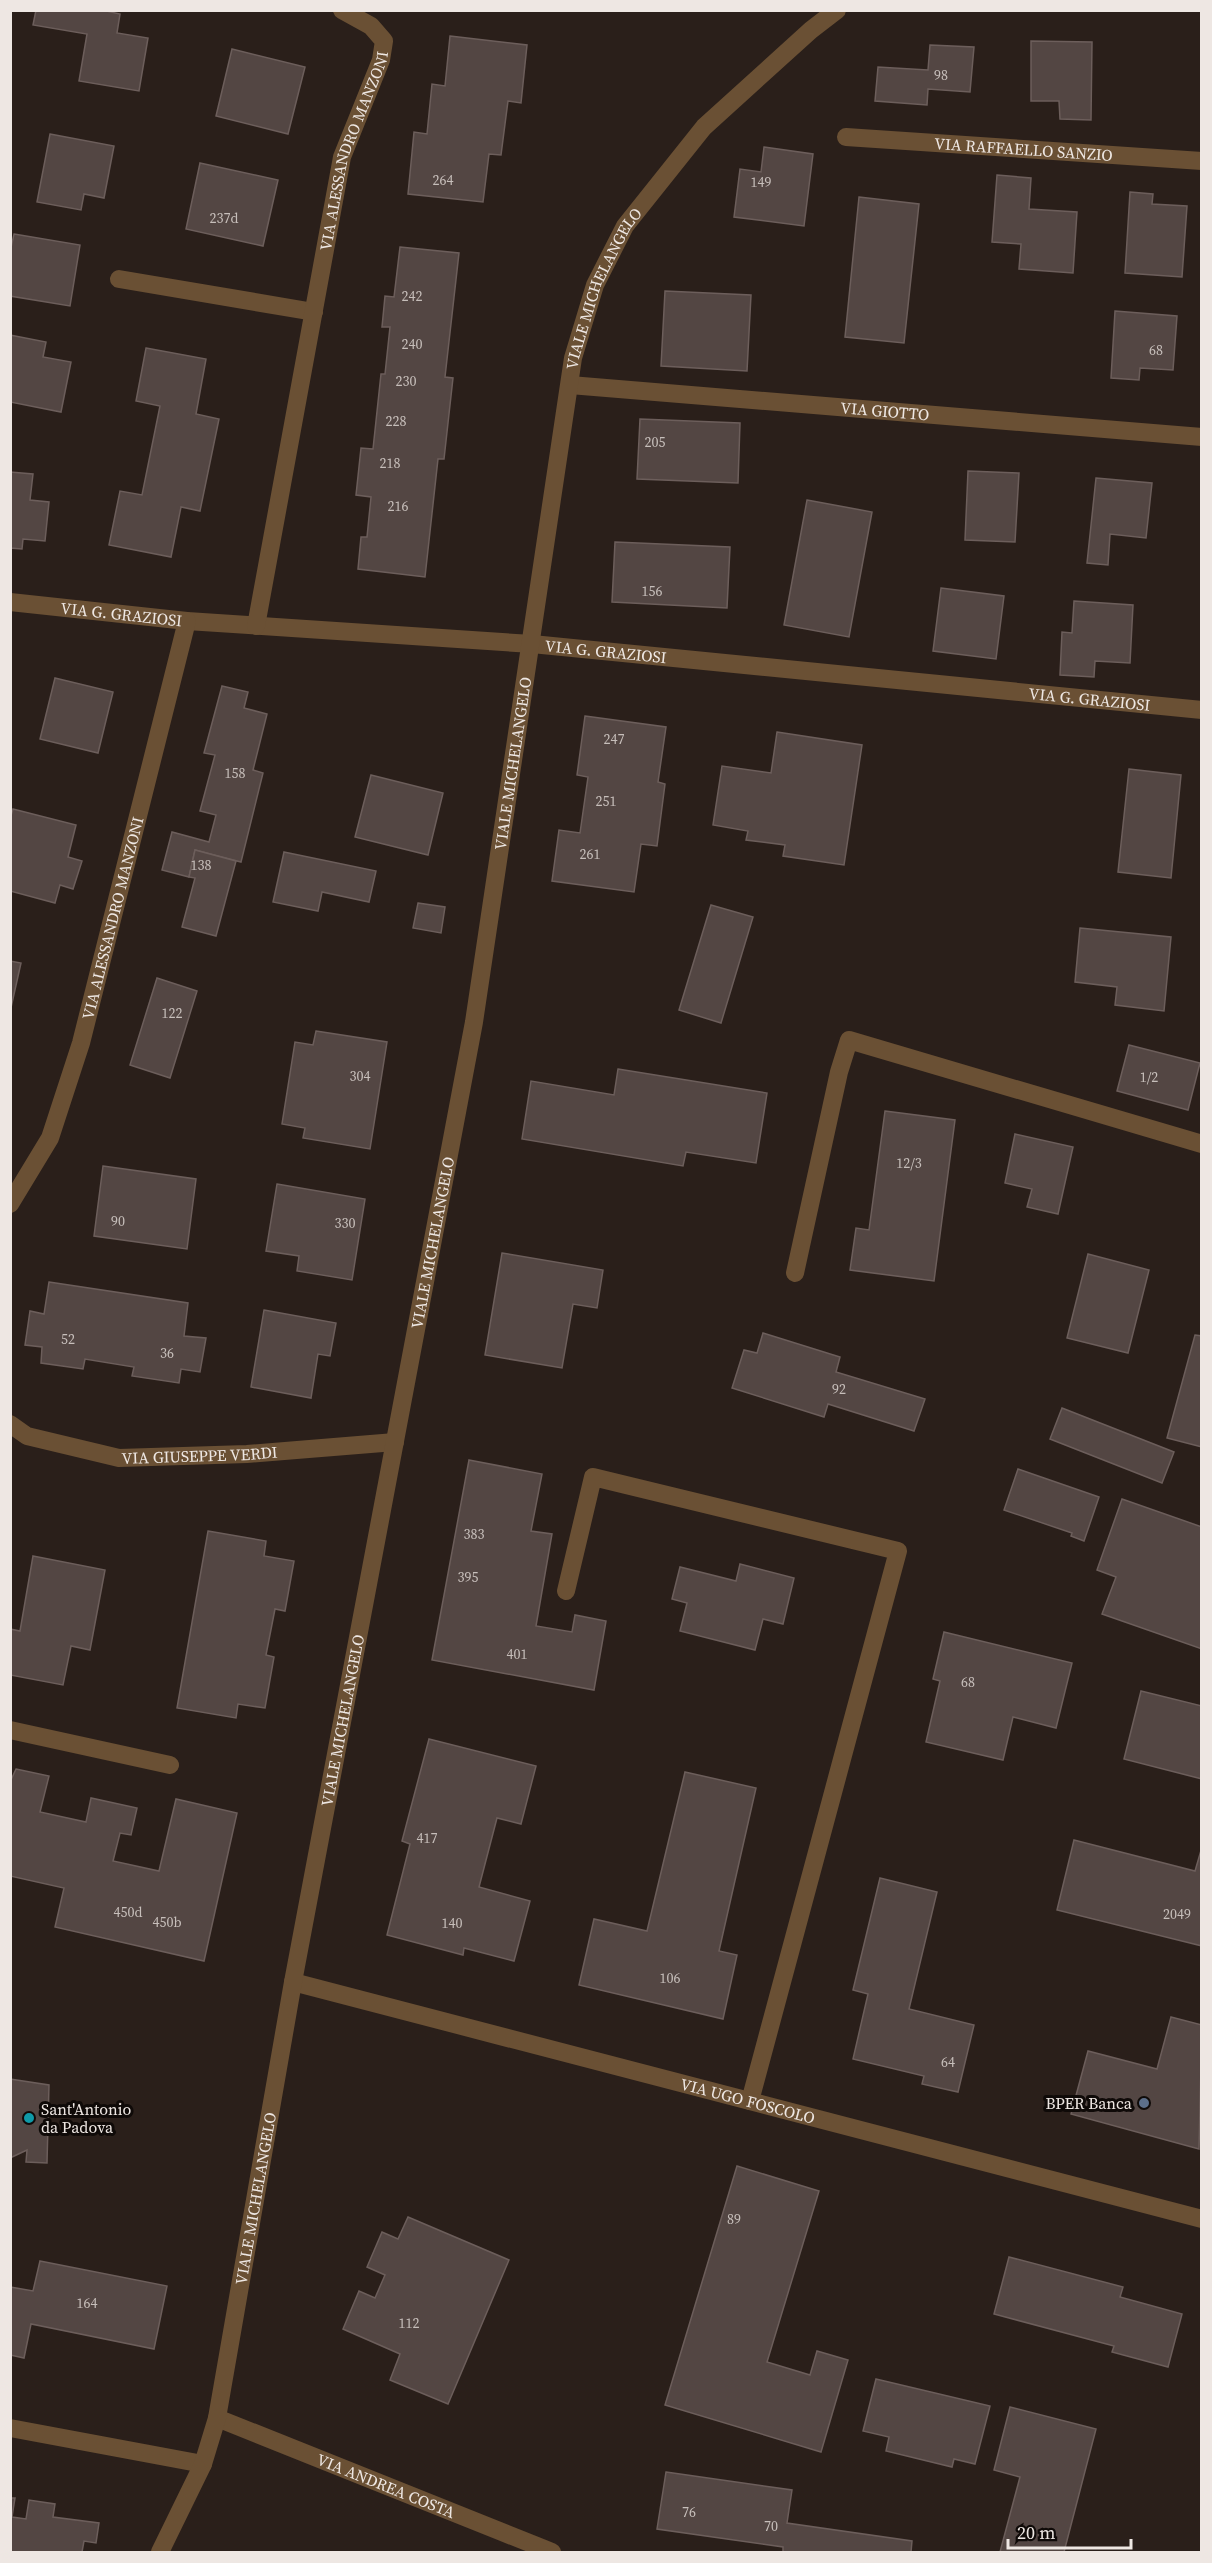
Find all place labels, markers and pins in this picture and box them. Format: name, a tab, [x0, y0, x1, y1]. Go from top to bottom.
place label: BPER Banca	[1045, 2092, 1133, 2114]
marker: BPER Banca	[1137, 2096, 1151, 2110]
place label: Sant'Antonio da Padova	[41, 2098, 131, 2138]
marker: Sant'Antonio da Padova	[22, 2111, 36, 2125]

